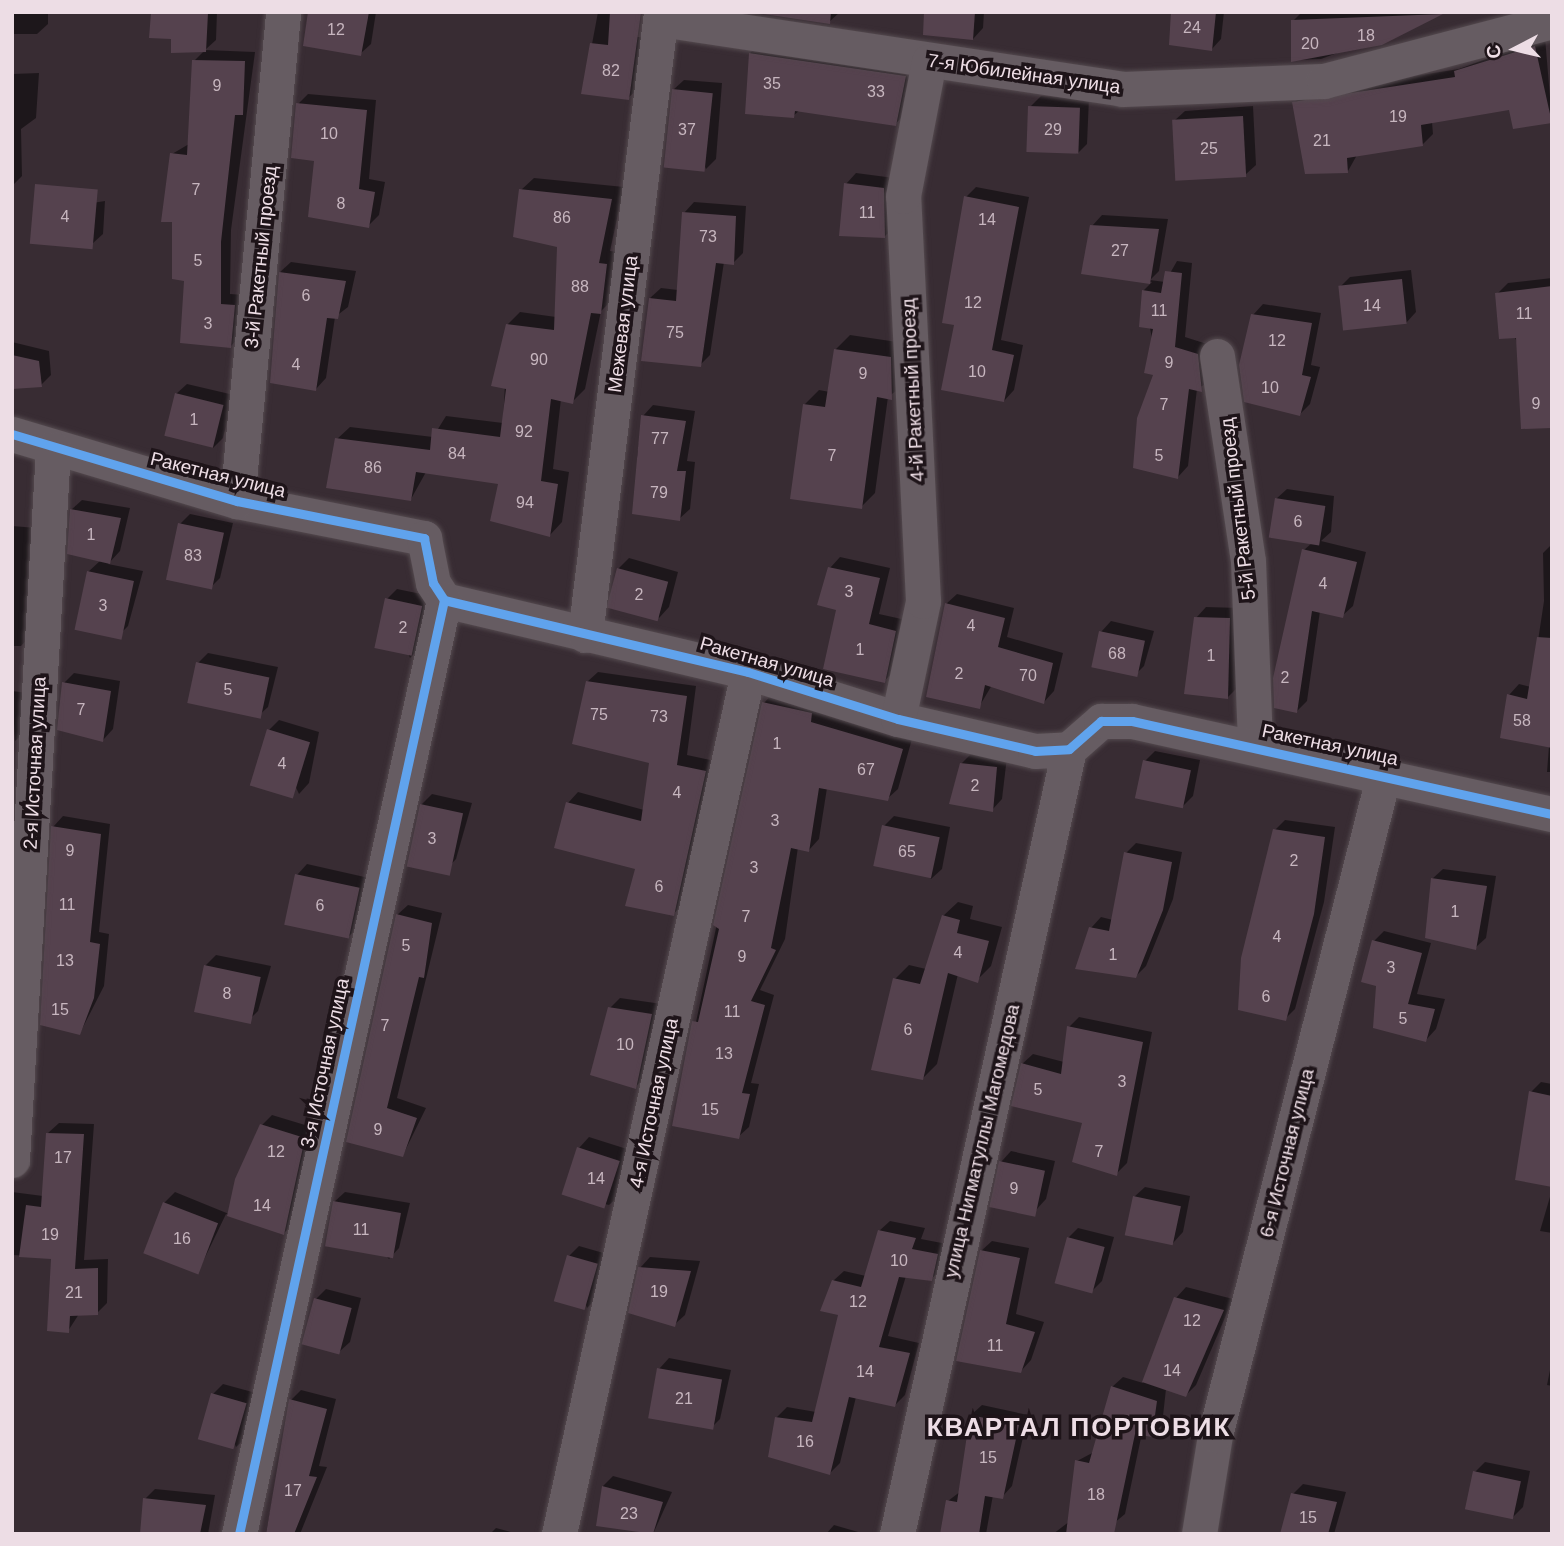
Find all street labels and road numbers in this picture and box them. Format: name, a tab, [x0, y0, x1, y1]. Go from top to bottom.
street label: 7-я Юбилейная улица	[926, 49, 1122, 99]
street label: 3-й Ракетный проезд	[240, 165, 282, 349]
street label: Межевая улица	[603, 254, 643, 394]
street label: 4-й Ракетный проезд	[897, 298, 929, 482]
street label: 5-й Ракетный проезд	[1216, 417, 1260, 601]
street label: Ракетная улица	[148, 447, 288, 503]
street label: Ракетная улица	[697, 632, 837, 692]
street label: 2-я Источная улица	[19, 676, 51, 850]
street label: Ракетная улица	[1260, 719, 1400, 771]
street label: 3-я Источная улица	[296, 976, 354, 1150]
street label: улица Нигматуллы Магомедова	[939, 1002, 1025, 1280]
street label: 4-я Источная улица	[625, 1016, 683, 1190]
street label: 6-я Источная улица	[1255, 1066, 1319, 1240]

